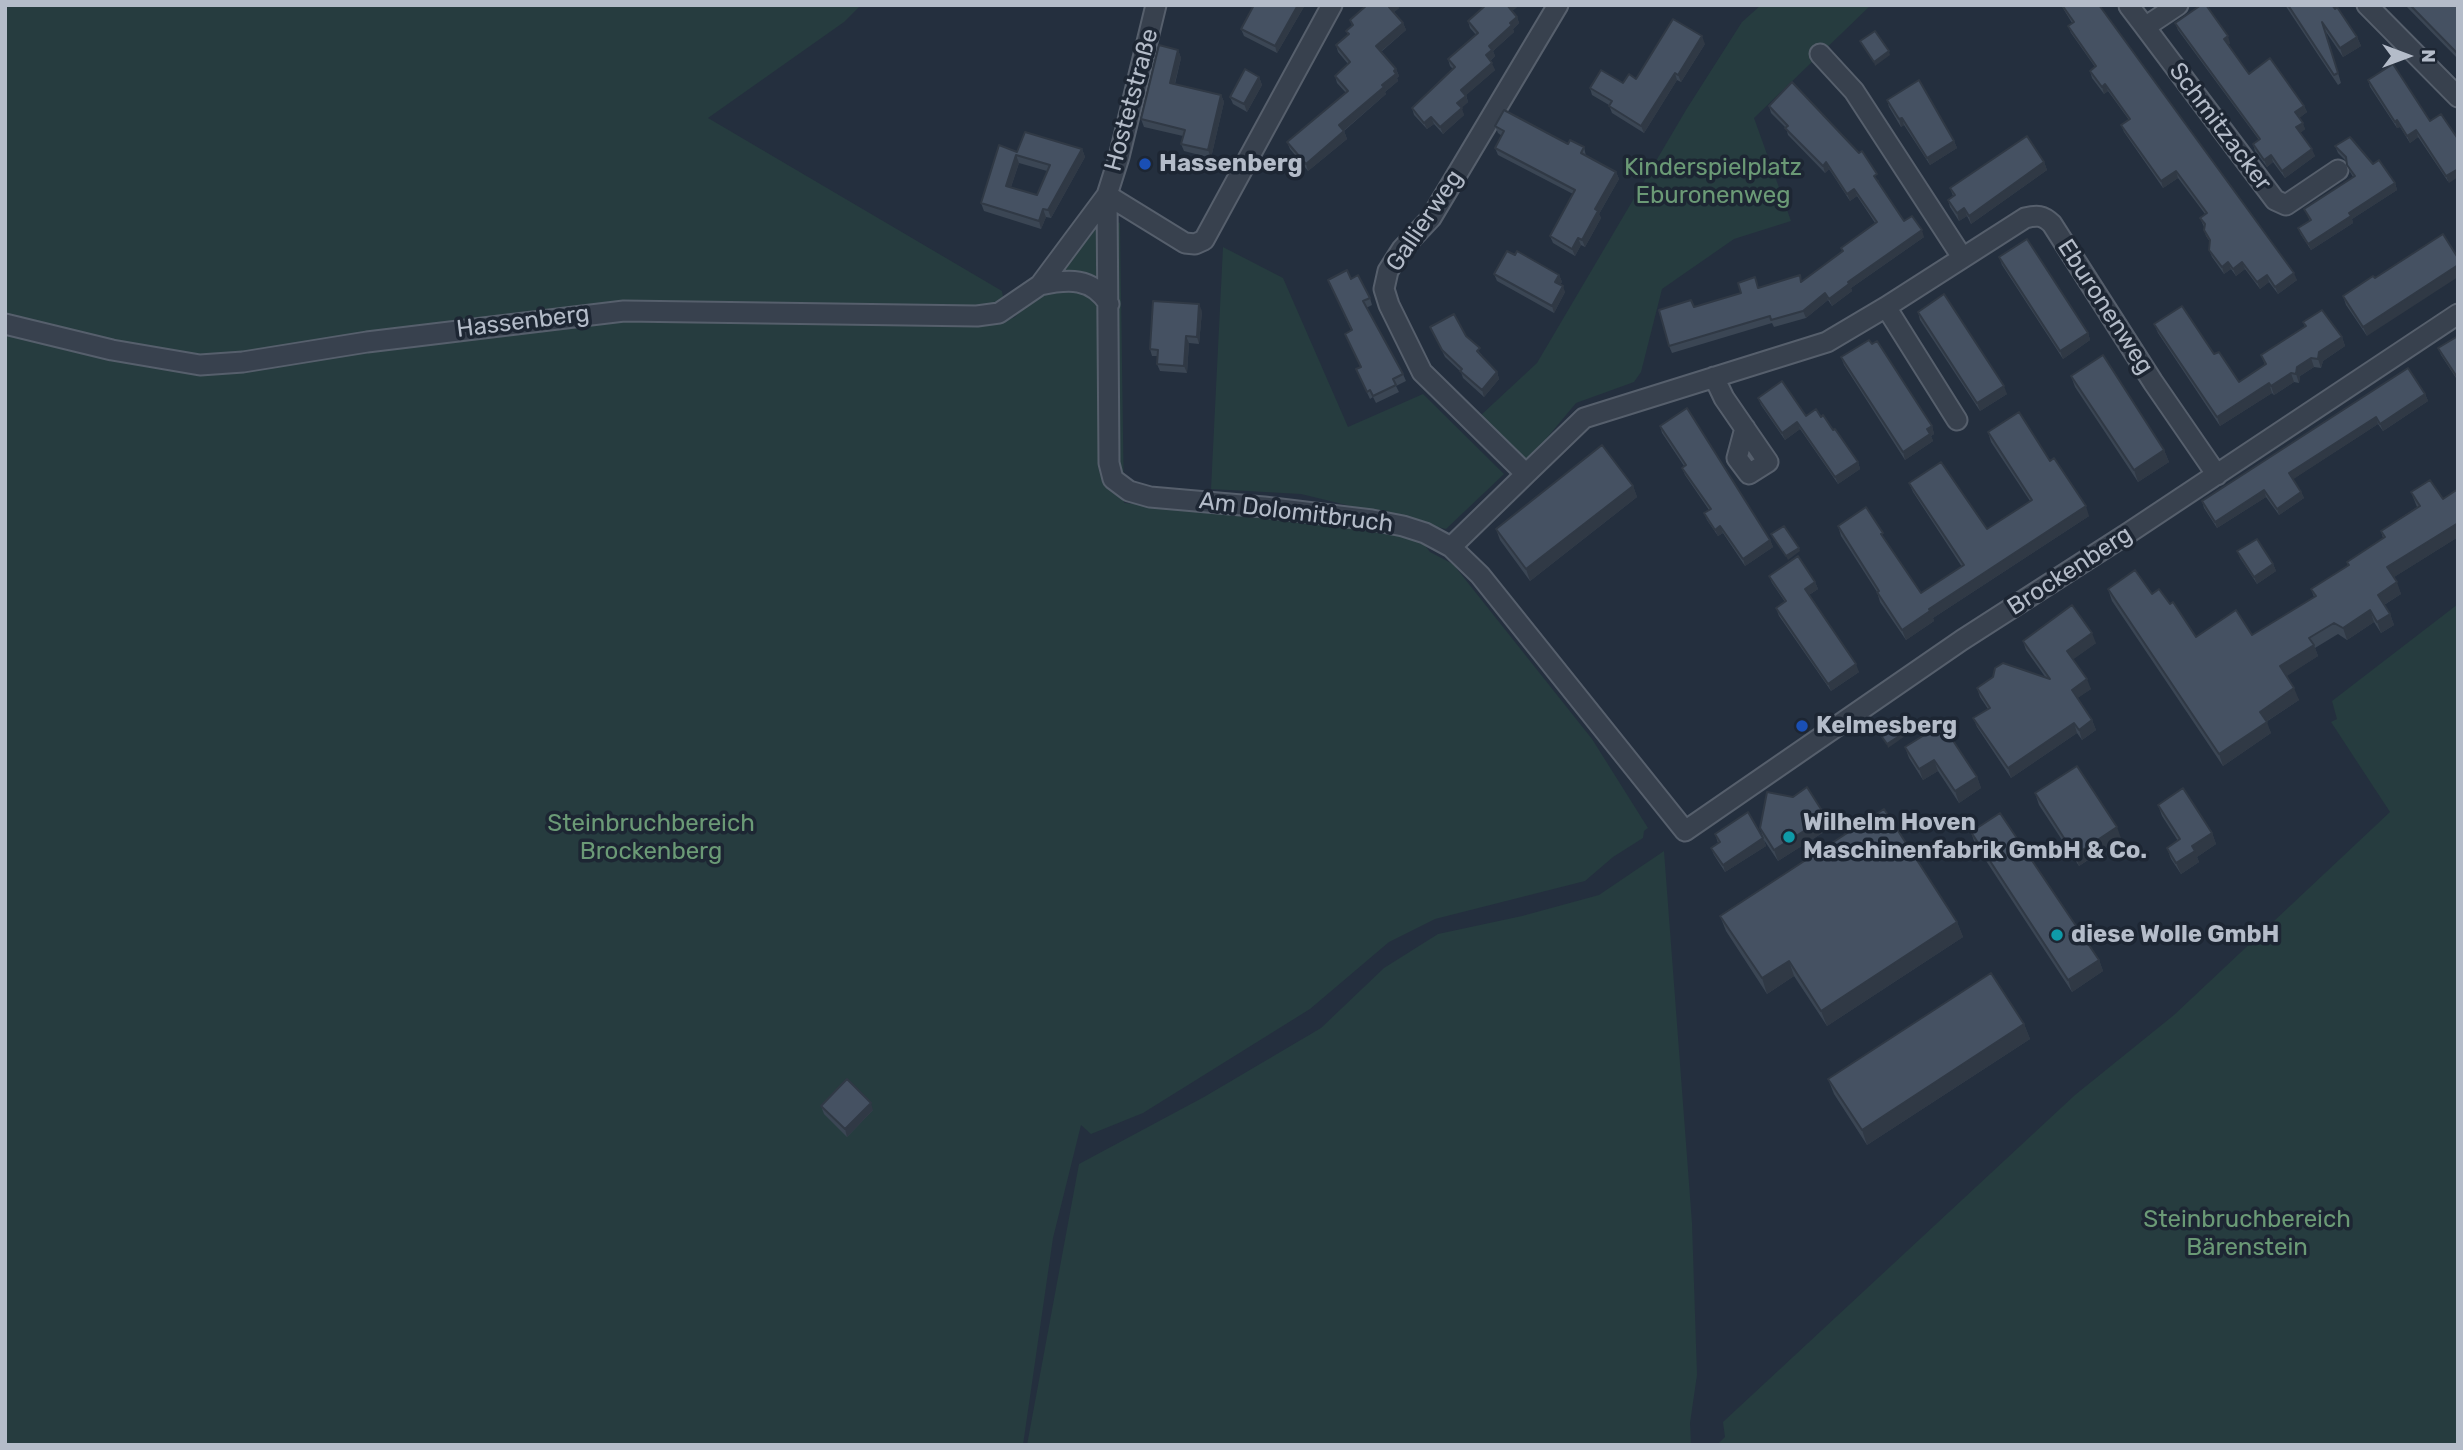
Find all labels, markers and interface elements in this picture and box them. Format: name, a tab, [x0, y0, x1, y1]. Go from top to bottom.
north arrow	[2372, 21, 2442, 91]
street label: Hostetstraße	[1099, 25, 1165, 175]
text: N	[2417, 49, 2440, 63]
street label: Schmitzacker	[2163, 57, 2277, 197]
place label: Hassenberg	[1159, 150, 1303, 178]
park label: Kinderspielplatz Eburonenweg	[1624, 154, 1802, 210]
marker: Hassenberg	[1137, 156, 1153, 172]
street label: Gallierweg	[1381, 165, 1469, 277]
street label: Eburonenweg	[2051, 234, 2159, 380]
street label: Hassenberg	[455, 300, 591, 344]
street label: Am Dolomitbruch	[1197, 487, 1395, 539]
street label: Brockenberg	[2002, 520, 2138, 622]
place label: Kelmesberg	[1816, 712, 1957, 740]
marker: Kelmesberg	[1794, 718, 1810, 734]
place label: Wilhelm Hoven Maschinenfabrik GmbH & Co.	[1803, 809, 2147, 865]
park label: Steinbruchbereich Brockenberg	[547, 810, 755, 866]
marker: Wilhelm Hoven Maschinenfabrik GmbH & Co.	[1781, 829, 1797, 845]
place label: diese Wolle GmbH	[2071, 921, 2279, 949]
marker: diese Wolle GmbH	[2049, 927, 2065, 943]
park label: Steinbruchbereich Bärenstein	[2143, 1206, 2351, 1262]

